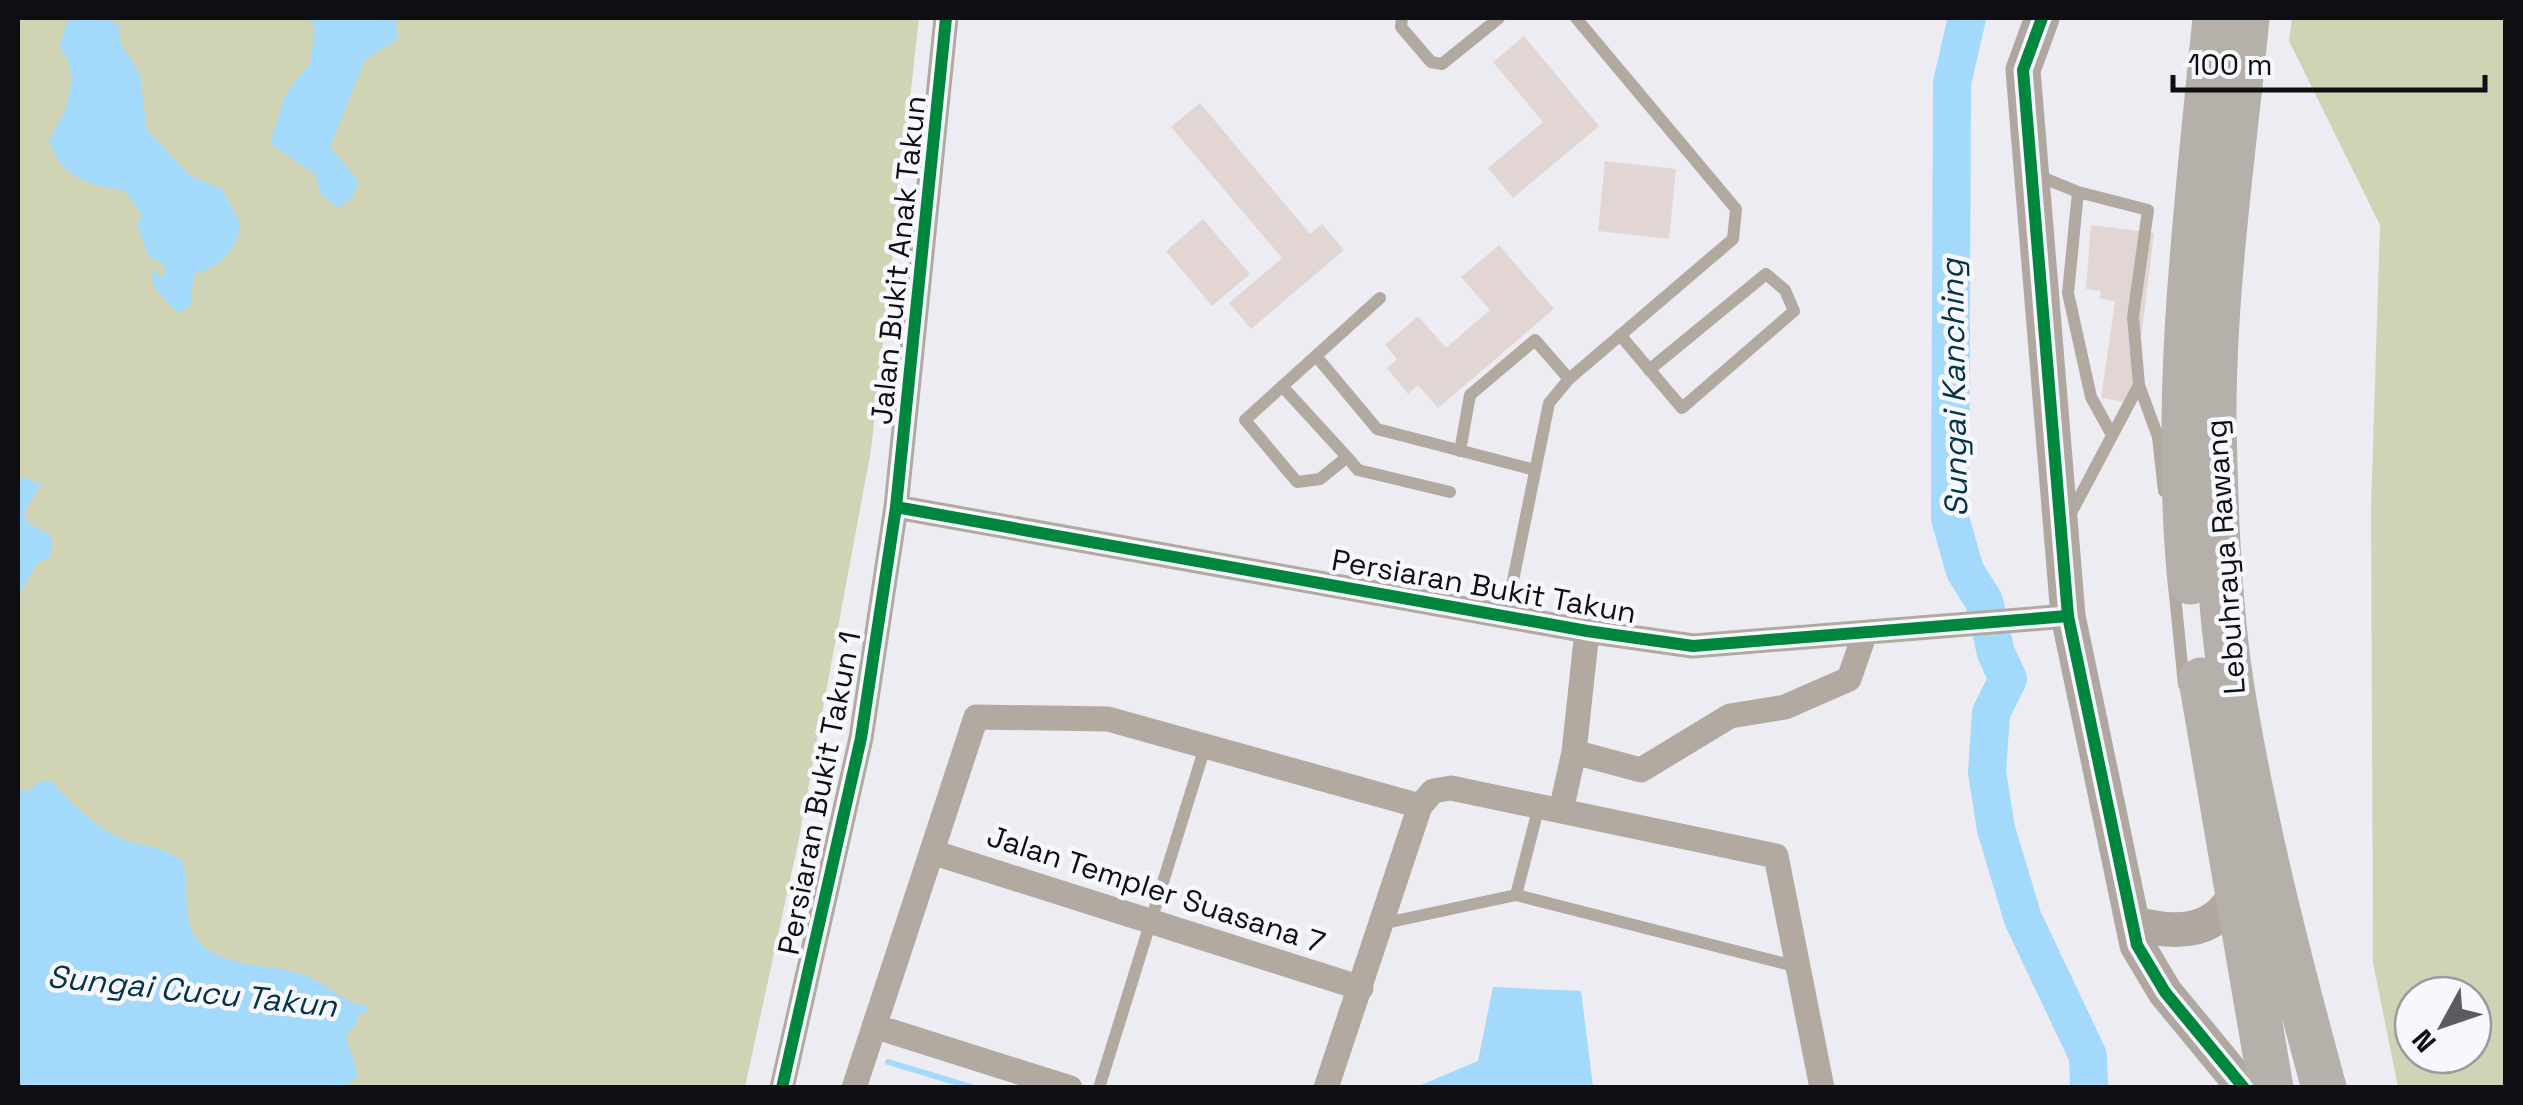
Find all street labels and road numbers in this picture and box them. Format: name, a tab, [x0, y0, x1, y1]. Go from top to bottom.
street label: Jalan Bukit Anak Takun	[861, 94, 935, 426]
street label: Lebuhraya Rawang	[2196, 418, 2254, 696]
street label: Persiaran Bukit Takun	[1329, 540, 1639, 632]
street label: Persiaran Bukit Takun 1	[768, 628, 870, 958]
street label: Jalan Templer Suasana 7	[982, 816, 1330, 962]

